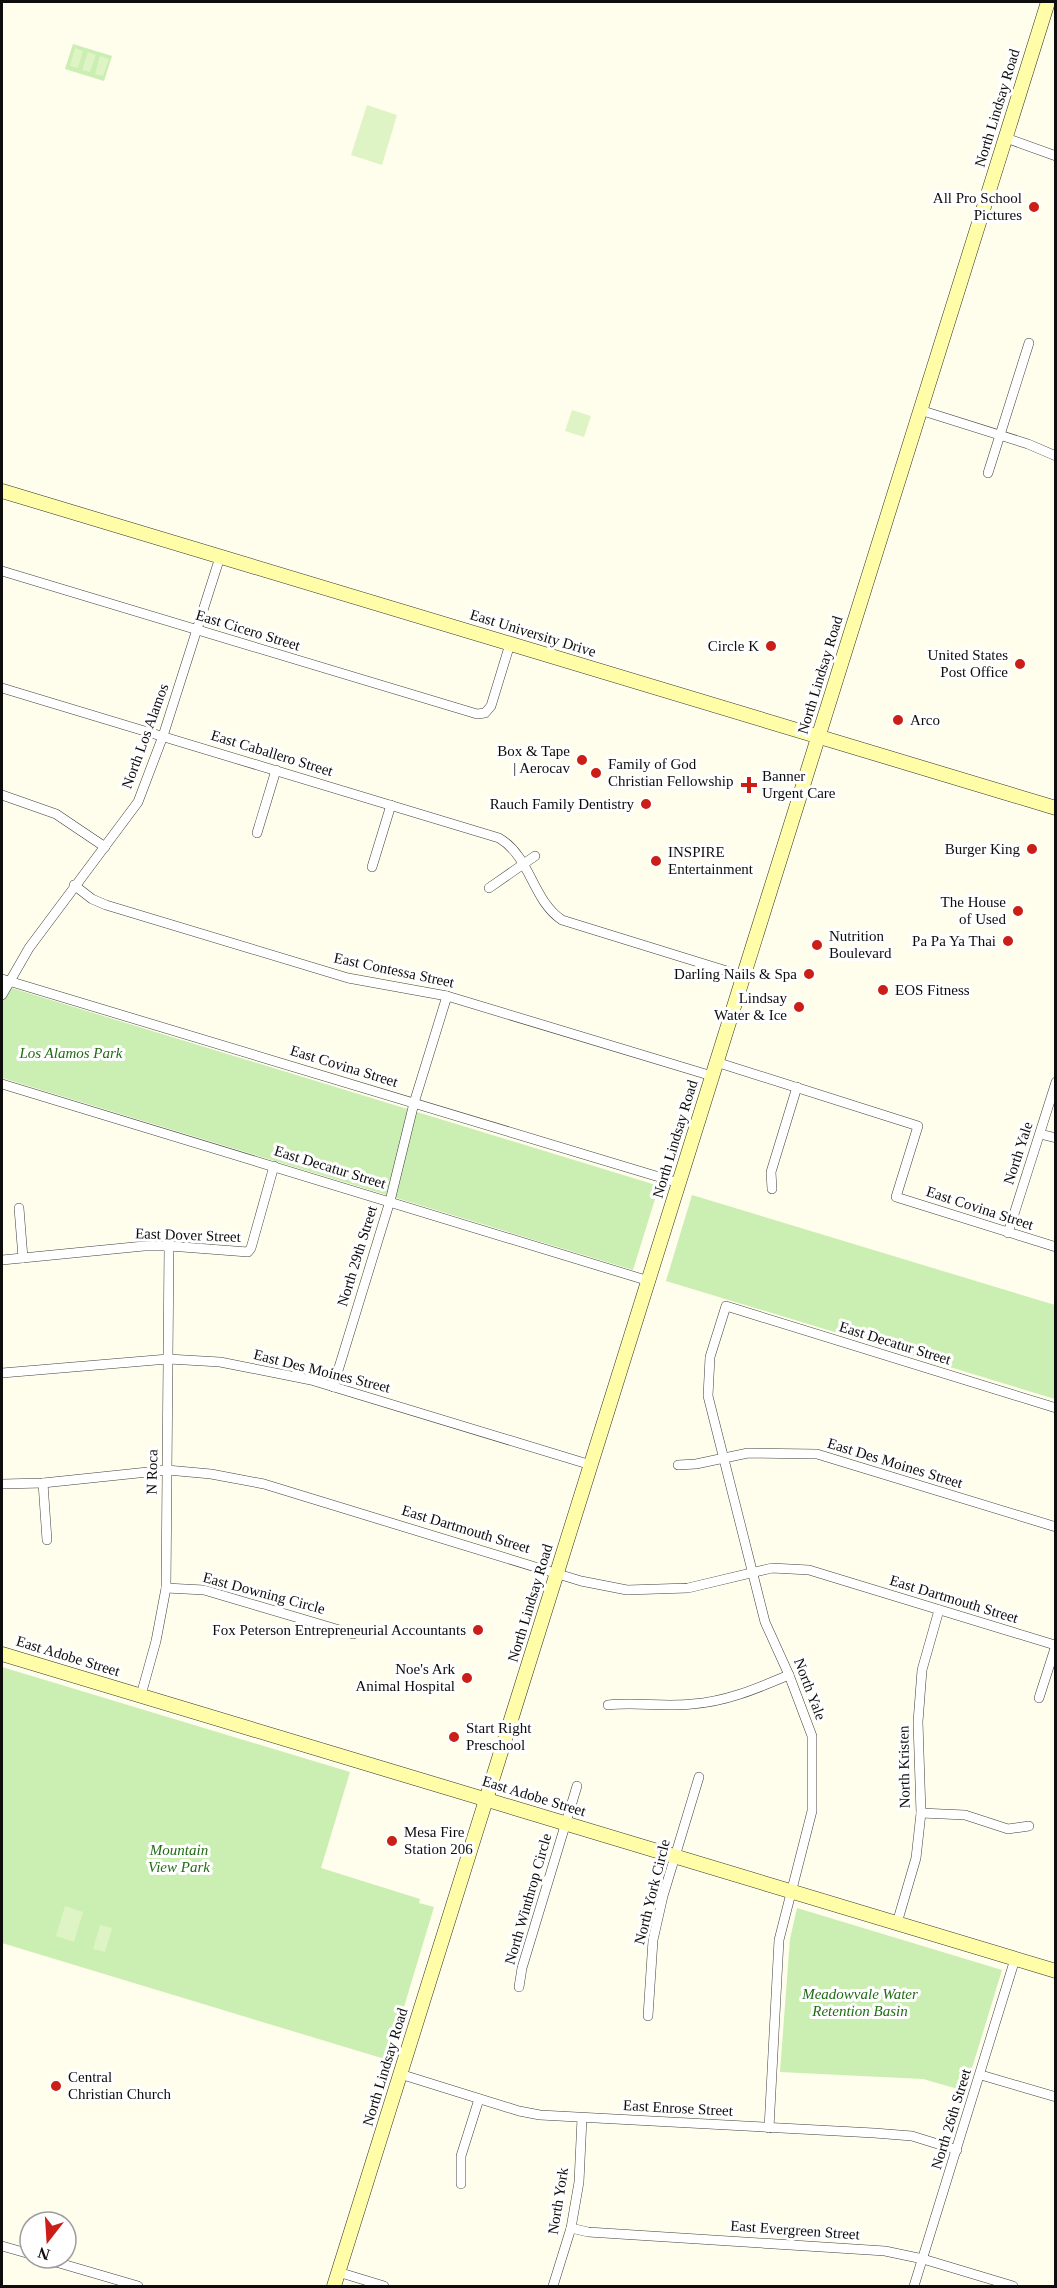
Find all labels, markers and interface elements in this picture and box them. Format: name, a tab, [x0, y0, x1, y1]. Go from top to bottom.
street label: North Lindsay Road	[971, 47, 1023, 169]
place label: All Pro School Pictures	[933, 190, 1022, 223]
marker: All Pro School Pictures	[1027, 200, 1041, 214]
street label: East University Drive	[468, 606, 598, 660]
street label: East Cicero Street	[194, 607, 303, 654]
street label: North Lindsay Road	[794, 614, 846, 736]
place label: Circle K	[708, 638, 759, 654]
marker: Circle K	[764, 639, 778, 653]
place label: United States Post Office	[928, 647, 1008, 680]
marker: United States Post Office	[1013, 657, 1027, 671]
street label: North Los Alamos	[119, 681, 172, 791]
place label: Arco	[910, 712, 940, 728]
marker: Arco	[891, 713, 905, 727]
street label: East Caballero Street	[209, 727, 336, 779]
place label: Box & Tape | Aerocav	[497, 743, 570, 776]
marker: Box & Tape | Aerocav	[575, 753, 589, 767]
place label: Family of God Christian Fellowship	[608, 756, 733, 789]
marker: Family of God Christian Fellowship	[589, 766, 603, 780]
place label: Banner Urgent Care	[762, 768, 836, 801]
marker: Banner Urgent Care	[740, 776, 758, 794]
place label: Rauch Family Dentistry	[490, 796, 634, 812]
marker: Rauch Family Dentistry	[639, 797, 653, 811]
place label: Burger King	[945, 841, 1020, 857]
marker: Burger King	[1025, 842, 1039, 856]
place label: INSPIRE Entertainment	[668, 844, 754, 877]
marker: INSPIRE Entertainment	[649, 854, 663, 868]
place label: The House of Used	[941, 894, 1006, 927]
marker: The House of Used	[1011, 904, 1025, 918]
place label: Nutrition Boulevard	[829, 928, 892, 961]
place label: Pa Pa Ya Thai	[912, 933, 996, 949]
marker: Pa Pa Ya Thai	[1001, 934, 1015, 948]
marker: Nutrition Boulevard	[810, 938, 824, 952]
street label: East Contessa Street	[332, 949, 456, 991]
place label: Darling Nails & Spa	[674, 966, 797, 982]
marker: Darling Nails & Spa	[802, 967, 816, 981]
place label: EOS Fitness	[895, 982, 970, 998]
marker: EOS Fitness	[876, 983, 890, 997]
place label: Lindsay Water & Ice	[714, 990, 787, 1023]
marker: Lindsay Water & Ice	[792, 1000, 806, 1014]
street label: East Covina Street	[288, 1042, 401, 1090]
park label: Los Alamos Park	[18, 1045, 123, 1061]
street label: North Lindsay Road	[649, 1078, 701, 1200]
street label: North Yale	[1000, 1119, 1036, 1186]
street label: East Decatur Street	[272, 1142, 388, 1192]
street label: East Covina Street	[924, 1183, 1036, 1233]
street label: North 29th Street	[334, 1203, 380, 1308]
street label: East Dover Street	[135, 1225, 242, 1245]
street label: East Decatur Street	[837, 1318, 953, 1368]
street label: East Des Moines Street	[252, 1346, 393, 1396]
street label: East Des Moines Street	[826, 1435, 965, 1491]
street label: N Roca	[144, 1449, 160, 1495]
street label: East Dartmouth Street	[400, 1502, 533, 1556]
street label: North Lindsay Road	[504, 1542, 556, 1664]
street label: East Downing Circle	[201, 1569, 327, 1617]
street label: East Dartmouth Street	[888, 1572, 1021, 1626]
place label: Fox Peterson Entrepreneurial Accountants	[212, 1622, 466, 1638]
marker: Fox Peterson Entrepreneurial Accountants	[471, 1623, 485, 1637]
street label: East Adobe Street	[14, 1633, 123, 1680]
street label: North Yale	[791, 1656, 829, 1723]
place label: Noe's Ark Animal Hospital	[355, 1661, 455, 1694]
marker: Noe's Ark Animal Hospital	[460, 1671, 474, 1685]
place label: Start Right Preschool	[466, 1720, 532, 1753]
street label: North Kristen	[895, 1725, 913, 1809]
marker: Start Right Preschool	[447, 1730, 461, 1744]
street label: East Adobe Street	[480, 1773, 589, 1820]
place label: Mesa Fire Station 206	[404, 1824, 473, 1857]
street label: North Winthrop Circle	[502, 1831, 554, 1966]
marker: Mesa Fire Station 206	[385, 1834, 399, 1848]
street label: North York Circle	[631, 1837, 673, 1946]
park label: Mountain View Park	[148, 1842, 210, 1875]
park label: Meadowvale Water Retention Basin	[801, 1986, 918, 2019]
street label: North Lindsay Road	[359, 2006, 411, 2128]
street label: North 26th Street	[928, 2066, 974, 2171]
place label: Central Christian Church	[68, 2069, 171, 2102]
marker: Central Christian Church	[49, 2079, 63, 2093]
street label: East Enrose Street	[623, 2097, 734, 2119]
street label: North York	[545, 2166, 571, 2236]
north arrow	[18, 2210, 78, 2270]
street label: East Evergreen Street	[730, 2217, 861, 2243]
text: N	[35, 2244, 52, 2264]

